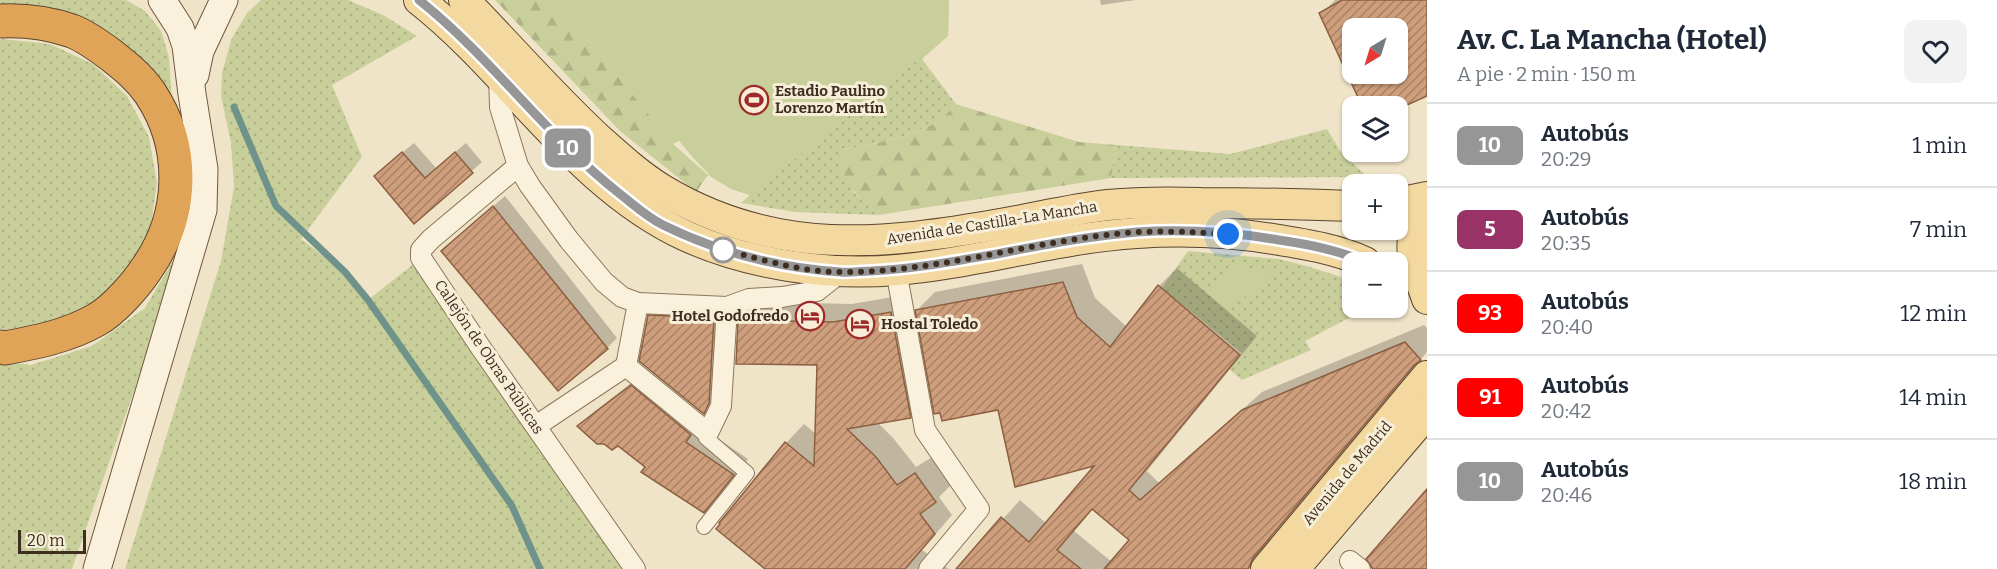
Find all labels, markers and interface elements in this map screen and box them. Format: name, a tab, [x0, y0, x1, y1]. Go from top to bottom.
north arrow	[1342, 18, 1408, 84]
map controls	[1342, 18, 1408, 318]
button: heart	[1904, 20, 1967, 83]
text: Av. C. La Mancha (Hotel)	[1457, 23, 1767, 56]
text: A pie · 2 min · 150 m	[1457, 62, 1636, 86]
place label: Estadio Paulino Lorenzo Martín	[775, 82, 885, 117]
sports icon: Estadio Paulino Lorenzo Martín	[738, 84, 770, 116]
button: layers	[1342, 96, 1408, 162]
text: Autobús	[1541, 120, 1629, 147]
line badge: 10	[541, 128, 595, 168]
text: 10	[1479, 132, 1501, 158]
text: 1 min	[1912, 132, 1967, 159]
text: 10	[557, 135, 579, 161]
text: 20:29	[1541, 147, 1592, 171]
button: +	[1342, 174, 1408, 240]
street label: Avenida de Castilla-La Mancha	[885, 197, 1099, 249]
text: Autobús	[1541, 204, 1629, 231]
text: 5	[1484, 216, 1496, 242]
text: 7 min	[1910, 216, 1967, 243]
your location	[1213, 219, 1243, 249]
text: 20:35	[1541, 231, 1591, 255]
unlabelled marker	[710, 237, 736, 263]
button: −	[1342, 252, 1408, 318]
street label: Callejón de Obras Públicas	[431, 276, 547, 438]
text: Autobús	[1541, 288, 1629, 315]
hotel icon: Hotel Godofredo	[794, 300, 826, 332]
text: 93	[1478, 300, 1502, 326]
text: 12 min	[1900, 300, 1967, 327]
place label: Hotel Godofredo	[672, 307, 789, 325]
hotel icon: Hostal Toledo	[844, 308, 876, 340]
place label: Hostal Toledo	[881, 315, 978, 333]
text: 20:40	[1541, 315, 1593, 339]
text: Autobús	[1541, 372, 1629, 399]
text: 91	[1479, 384, 1501, 410]
text: 14 min	[1899, 384, 1967, 411]
text: 20:42	[1541, 399, 1591, 423]
street label: Avenida de Madrid	[1298, 417, 1396, 528]
text: Autobús	[1541, 456, 1629, 483]
text: 10	[1479, 468, 1501, 494]
text: 18 min	[1899, 468, 1967, 495]
text: 20:46	[1541, 483, 1592, 507]
scale bar	[18, 527, 86, 554]
text: 20 m	[27, 531, 64, 550]

